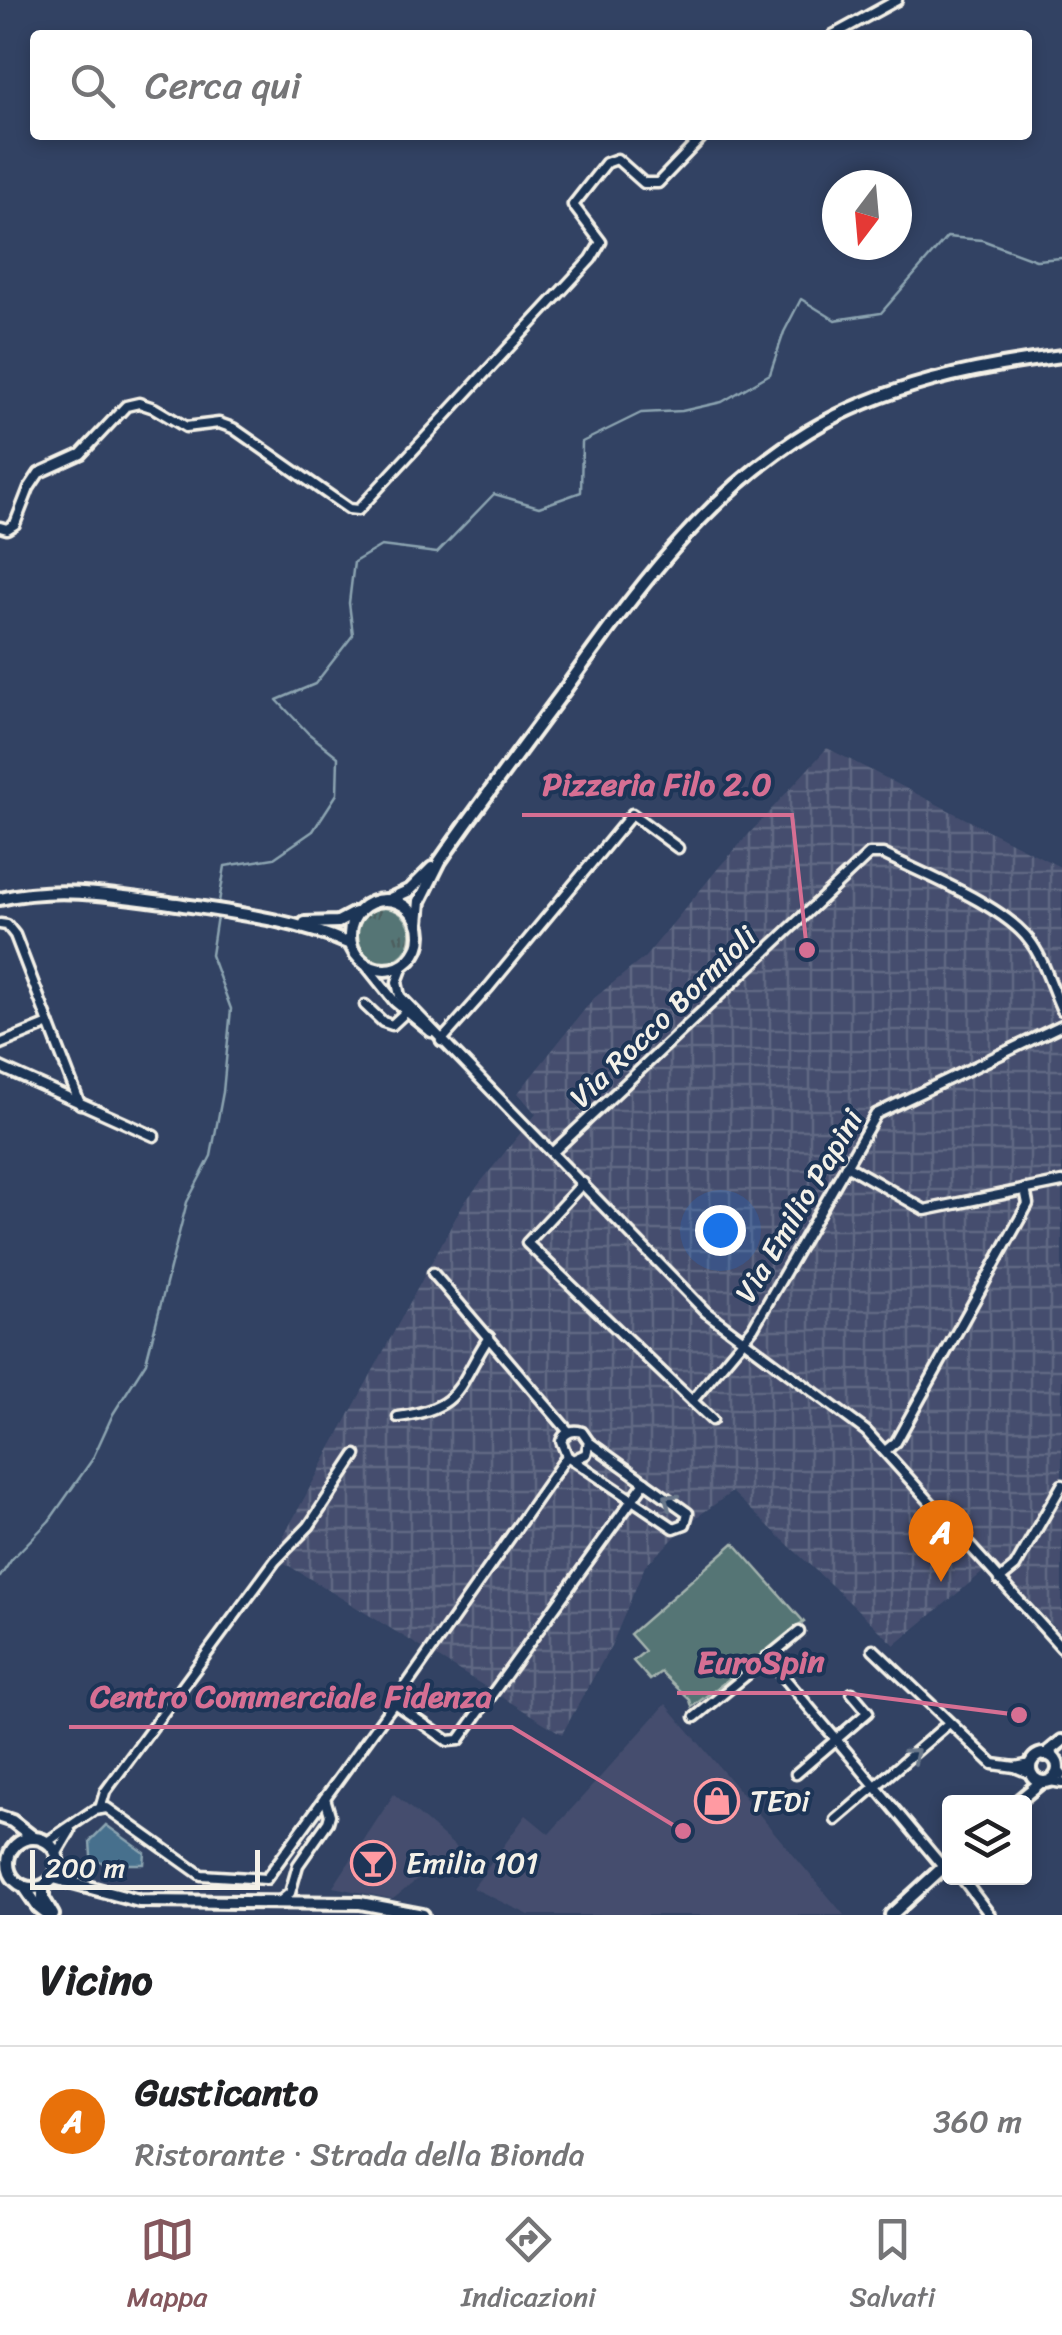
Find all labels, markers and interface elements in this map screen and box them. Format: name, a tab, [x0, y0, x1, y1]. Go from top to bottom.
search box	[30, 30, 1032, 140]
text: Cerca qui	[145, 52, 301, 119]
icon: search	[65, 58, 120, 113]
north arrow	[822, 170, 912, 260]
callout: Pizzeria Filo 2.0	[522, 753, 792, 815]
text: Pizzeria Filo 2.0	[542, 756, 772, 813]
street label: Via Rocco Bormioli	[556, 911, 771, 1122]
street label: Via Emilio Papini	[720, 1097, 879, 1314]
your location	[695, 1205, 746, 1256]
one-way arrow	[662, 1493, 681, 1512]
pin: A	[908, 1500, 974, 1582]
callout: EuroSpin	[677, 1631, 845, 1693]
text: EuroSpin	[697, 1634, 825, 1691]
callout: Centro Commerciale Fidenza	[69, 1665, 512, 1727]
text: Centro Commerciale Fidenza	[89, 1668, 492, 1725]
one-way arrow	[901, 1748, 919, 1766]
place label: TEDi	[750, 1774, 811, 1828]
shop icon: TEDi	[694, 1778, 740, 1824]
map controls	[942, 1795, 1032, 1885]
button: layers	[942, 1795, 1032, 1885]
place label: Emilia 101	[406, 1836, 538, 1890]
bar icon: Emilia 101	[350, 1840, 396, 1886]
text: 200 m	[45, 1843, 125, 1892]
scale bar	[30, 1845, 260, 1890]
text: Vicino	[40, 1943, 153, 2017]
text: Gusticanto	[135, 2059, 318, 2126]
text: A	[62, 2093, 83, 2150]
text: 360 m	[933, 2093, 1022, 2150]
text: Ristorante · Strada della Bionda	[135, 2126, 585, 2183]
tab: Mappa	[127, 2212, 207, 2321]
tab: Indicazioni	[461, 2212, 596, 2321]
tab: Salvati	[849, 2212, 935, 2321]

